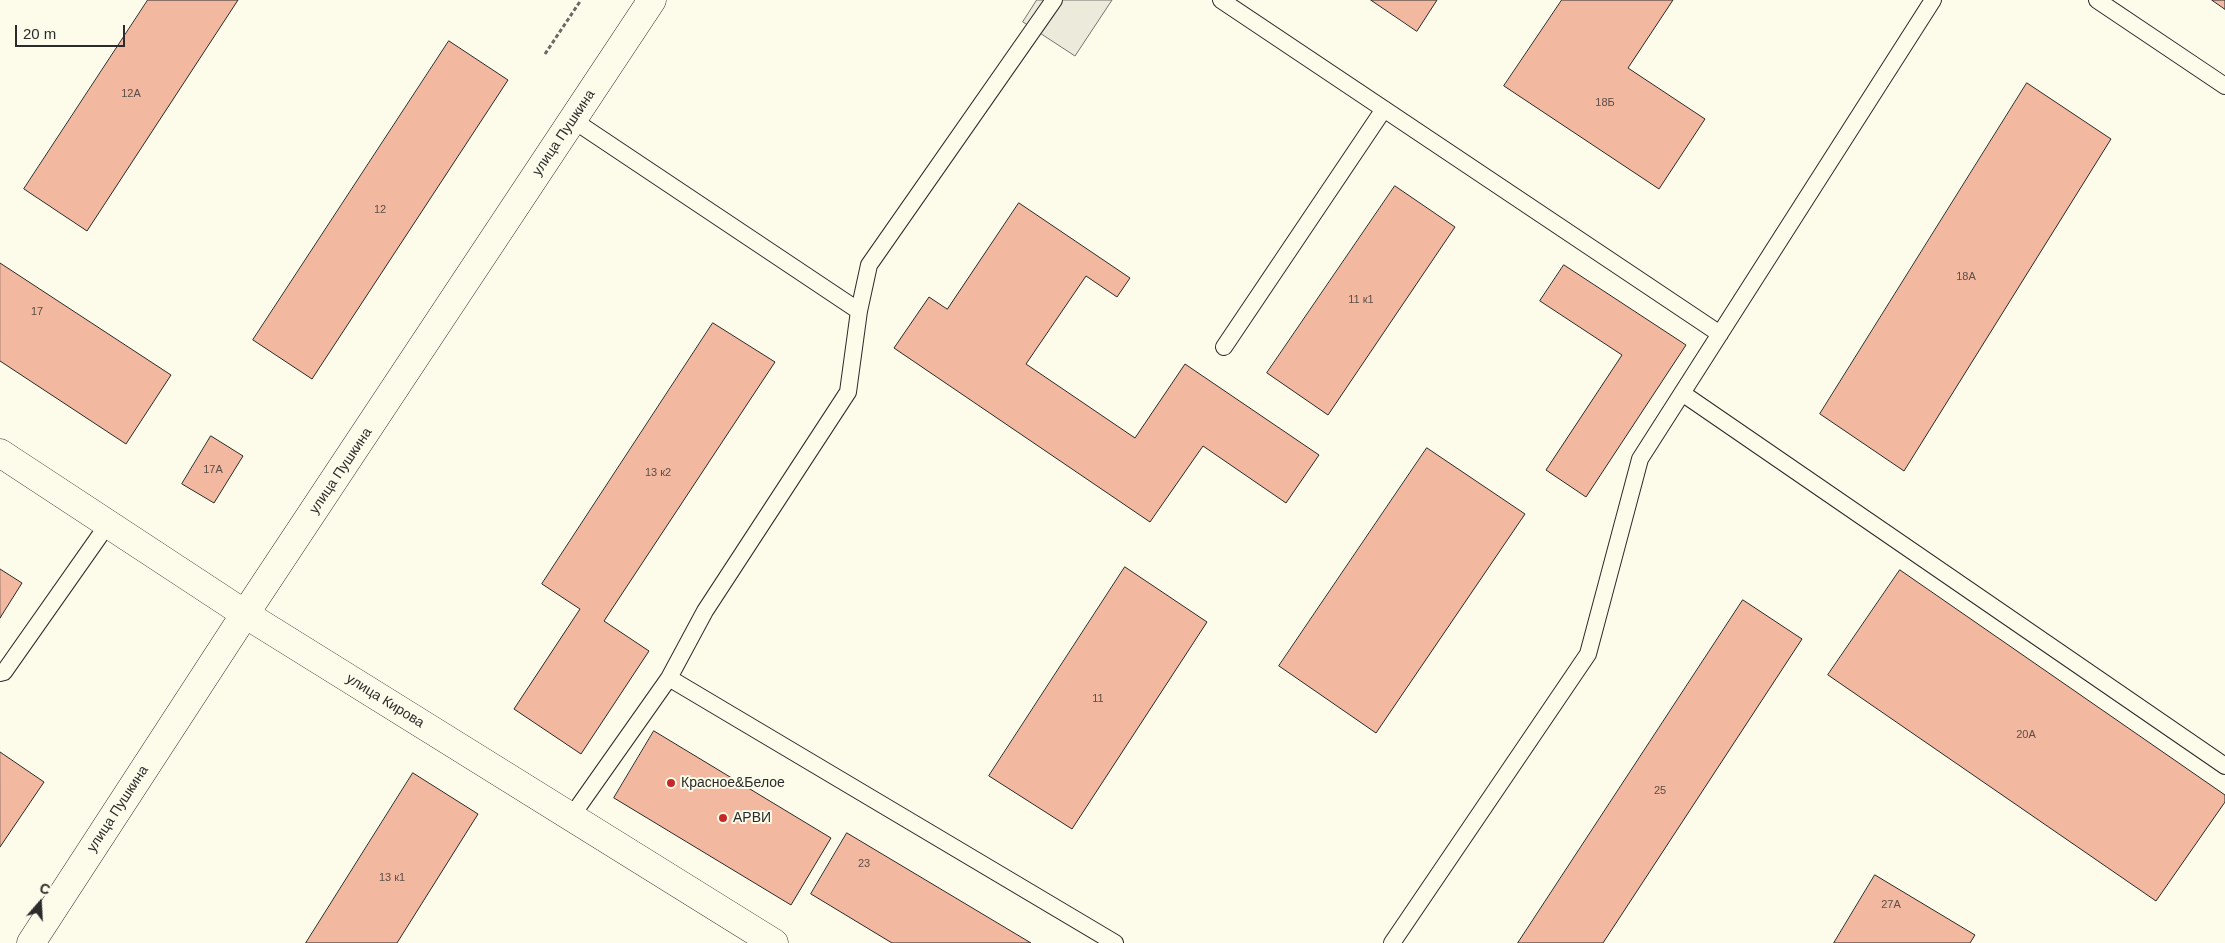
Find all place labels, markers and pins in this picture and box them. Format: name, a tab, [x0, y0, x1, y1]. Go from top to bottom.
place label: Красное&Белое	[681, 775, 785, 791]
marker: Красное&Белое	[665, 777, 677, 789]
place label: АРВИ	[733, 810, 771, 826]
marker: АРВИ	[717, 812, 729, 824]

